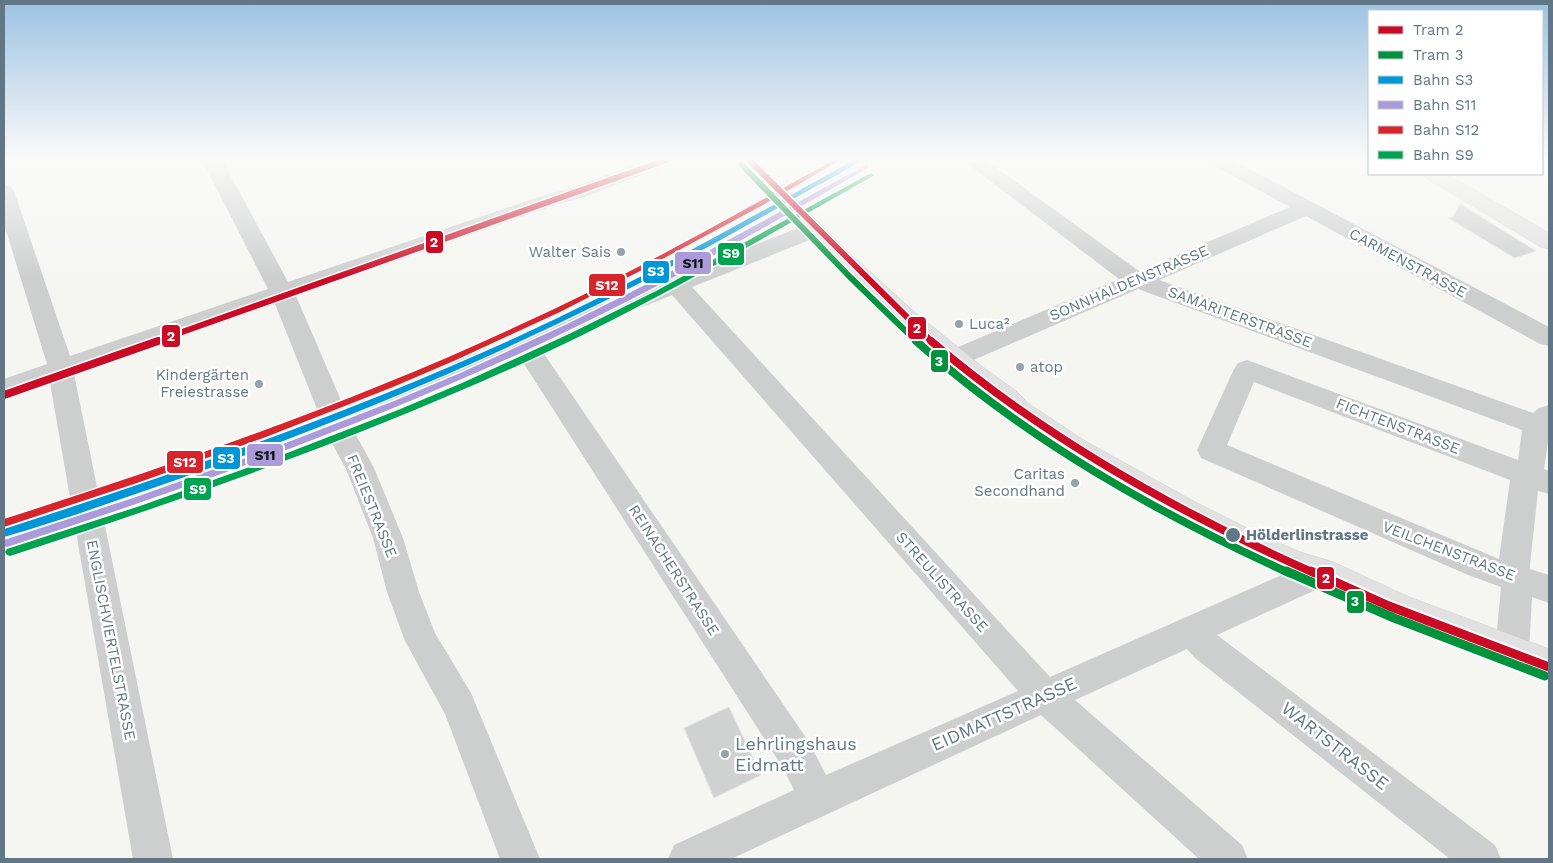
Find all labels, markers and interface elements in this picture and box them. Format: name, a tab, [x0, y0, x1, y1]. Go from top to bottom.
legend	[1368, 10, 1543, 175]
text: Tram 2	[1413, 21, 1464, 39]
text: Tram 3	[1413, 46, 1464, 64]
text: Bahn S3	[1413, 71, 1473, 89]
text: Bahn S11	[1413, 96, 1476, 114]
text: Bahn S12	[1413, 121, 1479, 139]
text: Bahn S9	[1413, 146, 1474, 164]
street label: CARMENSTRASSE	[1346, 224, 1470, 302]
line badge: 2	[425, 230, 444, 254]
text: 2	[430, 234, 438, 250]
street label: SONNHALDENSTRASSE	[1047, 241, 1211, 325]
line badge: S9	[717, 242, 745, 266]
place label: Walter Sais	[529, 243, 611, 261]
text: S9	[722, 245, 740, 261]
marker: Walter Sais	[615, 246, 627, 258]
line badge: S11	[674, 251, 712, 275]
text: S11	[682, 255, 704, 271]
line badge: S3	[642, 260, 670, 284]
text: S3	[647, 263, 665, 279]
line badge: S12	[588, 273, 626, 297]
text: S12	[595, 277, 619, 293]
street label: SAMARITERSTRASSE	[1166, 283, 1314, 351]
place label: Luca²	[969, 315, 1010, 333]
line badge: 2	[907, 316, 927, 340]
marker: Luca²	[953, 318, 965, 330]
text: 2	[913, 320, 921, 336]
line badge: 2	[161, 324, 181, 348]
text: 2	[167, 328, 175, 344]
line badge: 3	[930, 349, 949, 373]
text: 3	[935, 353, 943, 369]
place label: atop	[1030, 358, 1063, 376]
marker: atop	[1014, 361, 1026, 373]
place label: Kindergärten Freiestrasse	[156, 366, 249, 401]
marker: Kindergärten Freiestrasse	[253, 378, 265, 390]
street label: FICHTENSTRASSE	[1333, 394, 1463, 458]
line badge: S11	[246, 443, 284, 467]
line badge: S3	[212, 446, 241, 470]
text: S11	[254, 447, 276, 463]
line badge: S12	[166, 450, 204, 474]
text: S3	[217, 450, 235, 466]
street label: FREIESTRASSE	[343, 452, 401, 560]
text: S12	[173, 454, 197, 470]
place label: Caritas Secondhand	[974, 465, 1065, 500]
line badge: S9	[183, 477, 212, 501]
marker: Caritas Secondhand	[1069, 477, 1081, 489]
text: S9	[189, 481, 207, 497]
street label: REINACHERSTRASSE	[625, 501, 723, 639]
street label: VEILCHENSTRASSE	[1380, 517, 1518, 585]
marker: Hölderlinstrasse	[1224, 526, 1242, 544]
place label: Hölderlinstrasse	[1246, 526, 1369, 544]
street label: STREULISTRASSE	[892, 528, 992, 636]
street label: ENGLISCHVIERTELSTRASSE	[83, 538, 139, 742]
line badge: 2	[1316, 566, 1335, 590]
text: 2	[1322, 570, 1330, 586]
line badge: 3	[1346, 590, 1365, 614]
text: 3	[1351, 593, 1359, 609]
street label: EIDMATTSTRASSE	[928, 672, 1080, 755]
street label: WARTSTRASSE	[1277, 697, 1393, 794]
place label: Lehrlingshaus Eidmatt	[735, 733, 857, 775]
marker: Lehrlingshaus Eidmatt	[719, 748, 731, 760]

